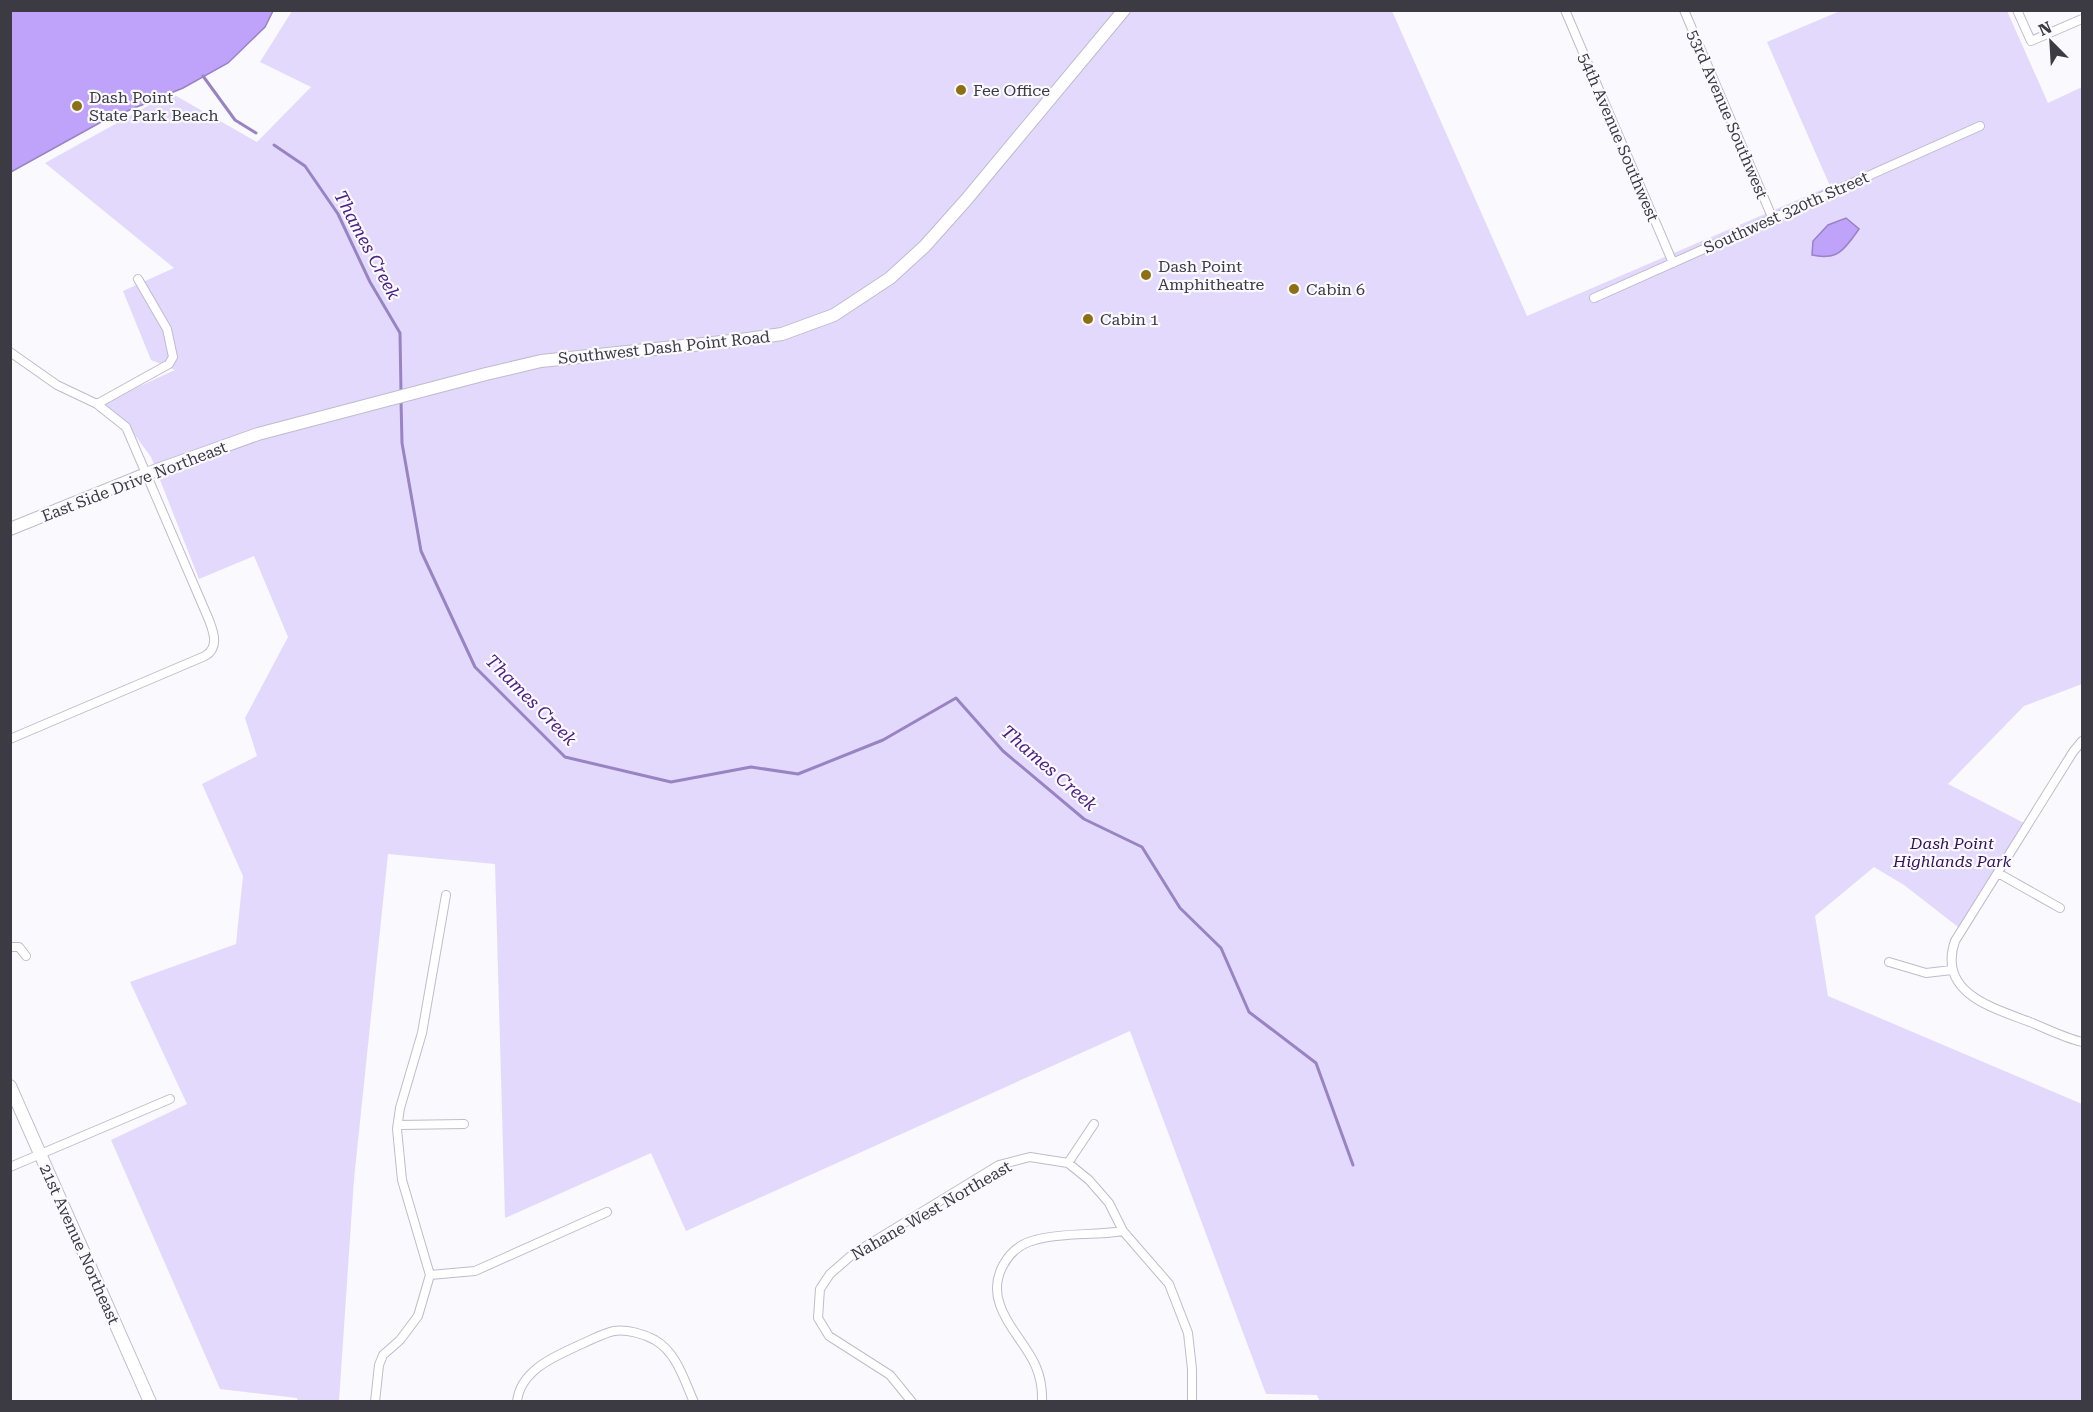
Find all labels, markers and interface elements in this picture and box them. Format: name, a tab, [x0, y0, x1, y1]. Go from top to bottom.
north arrow	[2021, 12, 2081, 72]
text: N	[2036, 18, 2055, 40]
street label: 53rd Avenue Southwest	[1683, 27, 1772, 201]
street label: 54th Avenue Southwest	[1574, 50, 1663, 224]
place label: Fee Office	[973, 81, 1050, 100]
marker: Fee Office	[954, 83, 968, 97]
place label: Dash Point State Park Beach	[89, 88, 219, 125]
marker: Dash Point State Park Beach	[70, 99, 84, 113]
street label: Southwest 320th Street	[1701, 167, 1872, 257]
water label: Thames Creek	[330, 187, 405, 303]
place label: Dash Point Amphitheatre	[1158, 257, 1265, 294]
marker: Dash Point Amphitheatre	[1139, 268, 1153, 282]
place label: Cabin 6	[1306, 280, 1365, 299]
marker: Cabin 6	[1287, 282, 1301, 296]
place label: Cabin 1	[1100, 310, 1159, 329]
marker: Cabin 1	[1081, 312, 1095, 326]
street label: Southwest Dash Point Road	[557, 327, 771, 368]
street label: East Side Drive Northeast	[39, 437, 230, 526]
water label: Thames Creek	[481, 650, 581, 750]
water label: Thames Creek	[997, 720, 1102, 815]
park label: Dash Point Highlands Park	[1892, 834, 2011, 871]
street label: Nahane West Northeast	[848, 1157, 1015, 1264]
street label: 21st Avenue Northeast	[36, 1161, 124, 1327]

